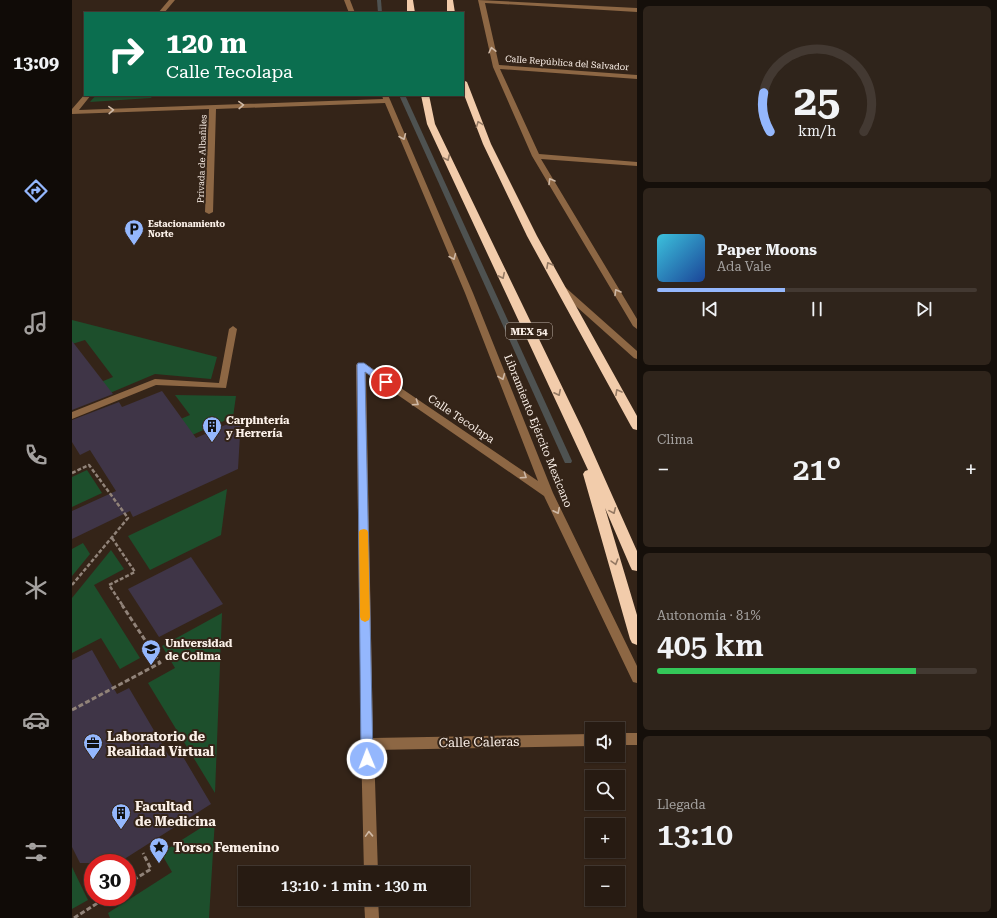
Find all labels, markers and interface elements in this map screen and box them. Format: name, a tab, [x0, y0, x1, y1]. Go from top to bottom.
text: 120 m	[166, 27, 247, 60]
icon: right	[100, 28, 152, 80]
one-way arrow	[488, 47, 496, 53]
text: 13:09	[13, 52, 59, 73]
street label: Calle República del Salvador	[505, 54, 630, 72]
text: Calle Tecolapa	[166, 61, 293, 82]
text: 25	[794, 76, 840, 125]
one-way arrow	[238, 101, 244, 109]
one-way arrow	[108, 106, 114, 114]
street label: Privada de Albañiles	[195, 115, 209, 203]
one-way arrow	[476, 120, 484, 127]
text: km/h	[798, 123, 836, 139]
one-way arrow	[398, 133, 406, 141]
one-way arrow	[442, 154, 450, 161]
icon: directions	[22, 177, 50, 205]
one-way arrow	[548, 178, 555, 185]
parking icon: Estacionamiento Norte	[123, 218, 145, 246]
place label: Estacionamiento Norte	[148, 219, 225, 239]
text: Paper Moons	[717, 241, 817, 259]
one-way arrow	[449, 253, 457, 260]
text: Ada Vale	[717, 259, 771, 274]
one-way arrow	[546, 262, 553, 270]
one-way arrow	[497, 271, 505, 279]
one-way arrow	[615, 289, 622, 296]
icon: previous	[699, 298, 721, 320]
icon: pause	[806, 298, 828, 320]
icon: next	[913, 298, 935, 320]
icon: music	[22, 309, 50, 337]
road number: MEX 54	[506, 323, 552, 339]
street label: Libramiento Ejército Mexicano	[501, 353, 575, 510]
pin	[369, 365, 403, 399]
icon: arrive	[375, 371, 397, 393]
one-way arrow	[498, 374, 506, 381]
one-way arrow	[553, 388, 561, 396]
one-way arrow	[616, 388, 623, 396]
street label: Calle Tecolapa	[425, 392, 497, 446]
one-way arrow	[412, 398, 419, 405]
place label: Carpintería y Herrería	[226, 414, 290, 440]
building icon: Carpintería y Herrería	[201, 415, 223, 443]
text: Clima	[657, 432, 693, 447]
icon: phone	[22, 441, 50, 469]
text: 21°	[793, 452, 841, 487]
text: −	[657, 457, 669, 482]
text: +	[965, 457, 977, 482]
one-way arrow	[520, 471, 527, 479]
one-way arrow	[552, 506, 560, 514]
one-way arrow	[608, 507, 616, 514]
one-way arrow	[610, 558, 619, 565]
icon: climate	[22, 574, 50, 602]
text: Autonomía · 81%	[657, 608, 761, 623]
text: 405 km	[657, 628, 764, 663]
place label: Universidad de Colima	[165, 637, 233, 663]
school or university icon: Universidad de Colima	[140, 638, 162, 666]
icon: car	[22, 706, 50, 734]
map controls	[585, 722, 625, 906]
button: sound	[585, 722, 625, 762]
place label: Laboratorio de Realidad Virtual	[107, 729, 215, 759]
office icon: Laboratorio de Realidad Virtual	[82, 732, 104, 760]
street label: Calle Caleras	[438, 734, 520, 750]
position arrow	[346, 738, 388, 780]
button: search	[585, 770, 625, 810]
text: Llegada	[657, 797, 706, 812]
place label: Facultad de Medicina	[135, 799, 216, 829]
building icon: Facultad de Medicina	[110, 802, 132, 830]
text: 13:10	[657, 817, 733, 852]
button: +	[585, 818, 625, 858]
one-way arrow	[365, 831, 374, 837]
place icon: Torso Femenino	[148, 836, 170, 864]
icon: filters	[22, 838, 50, 866]
place label: Torso Femenino	[173, 840, 279, 855]
speed limit sign: 30	[84, 854, 136, 906]
button: −	[585, 866, 625, 906]
text: 13:10 · 1 min · 130 m	[281, 877, 427, 895]

